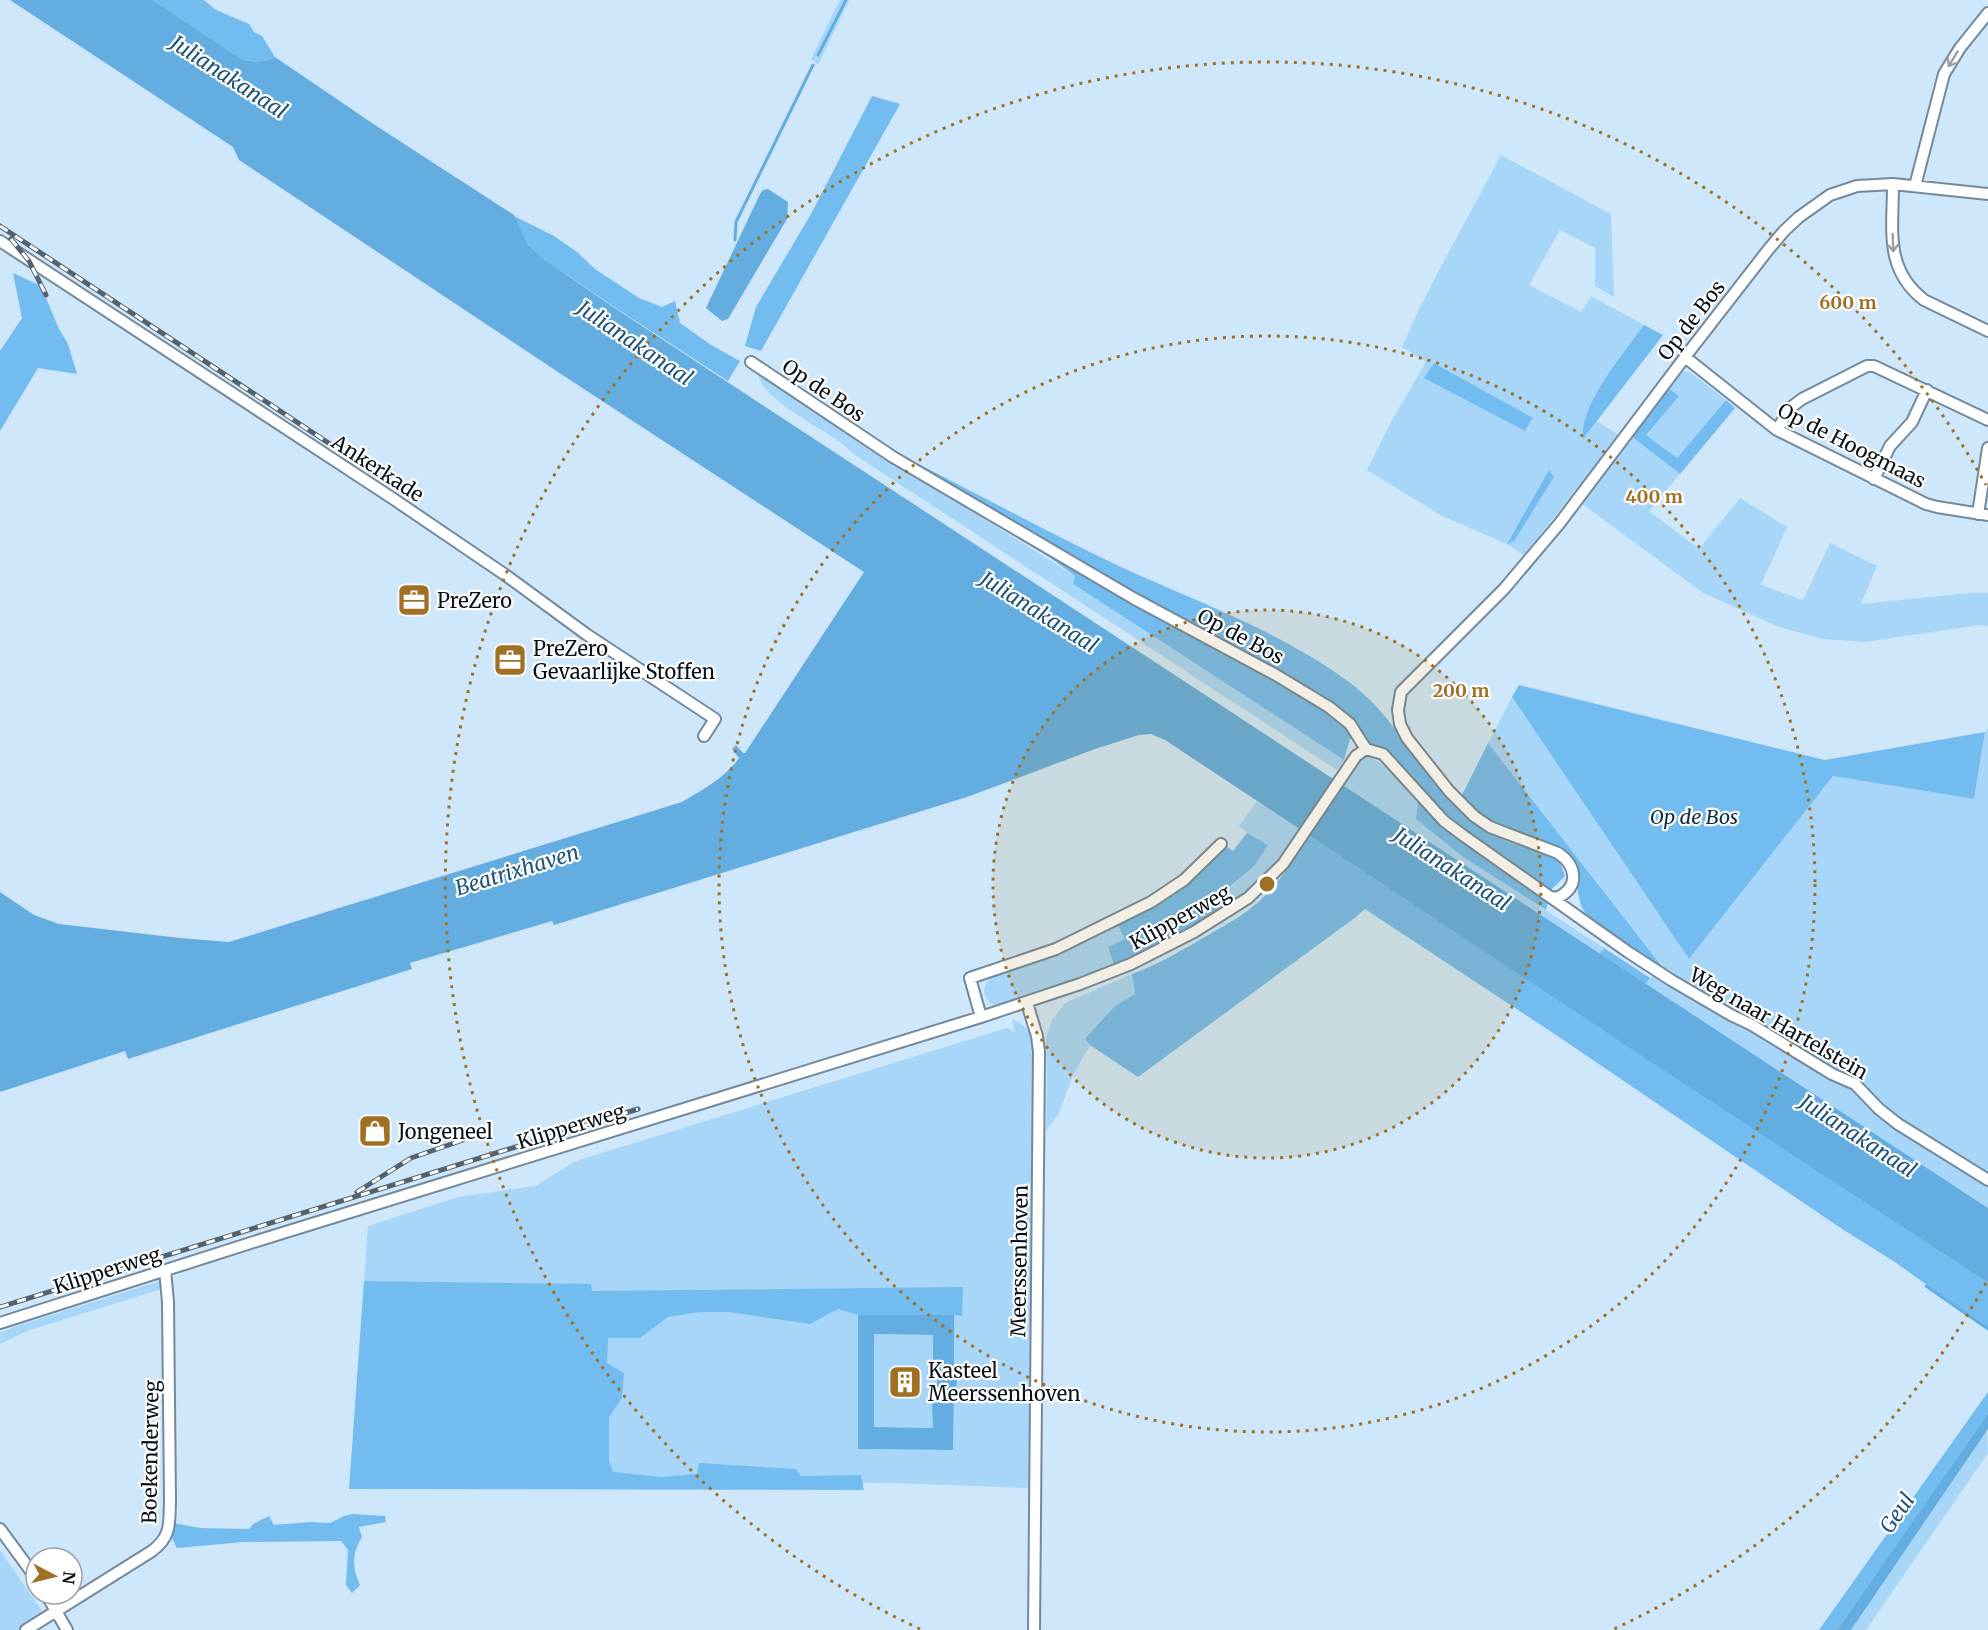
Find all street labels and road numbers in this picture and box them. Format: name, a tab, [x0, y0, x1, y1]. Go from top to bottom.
street label: Op de Bos	[1652, 275, 1730, 365]
street label: Op de Bos	[778, 353, 870, 427]
street label: Op de Hoogmaas	[1774, 397, 1930, 493]
street label: Ankerkade	[326, 428, 429, 507]
street label: Op de Bos	[1193, 603, 1289, 669]
street label: Klipperweg	[1125, 879, 1235, 955]
street label: Weg naar Hartelstein	[1684, 961, 1873, 1084]
street label: Klipperweg	[514, 1098, 628, 1154]
street label: Meerssenhoven	[1005, 1185, 1033, 1337]
street label: Klipperweg	[50, 1241, 164, 1299]
street label: Boekenderweg	[136, 1380, 164, 1524]

